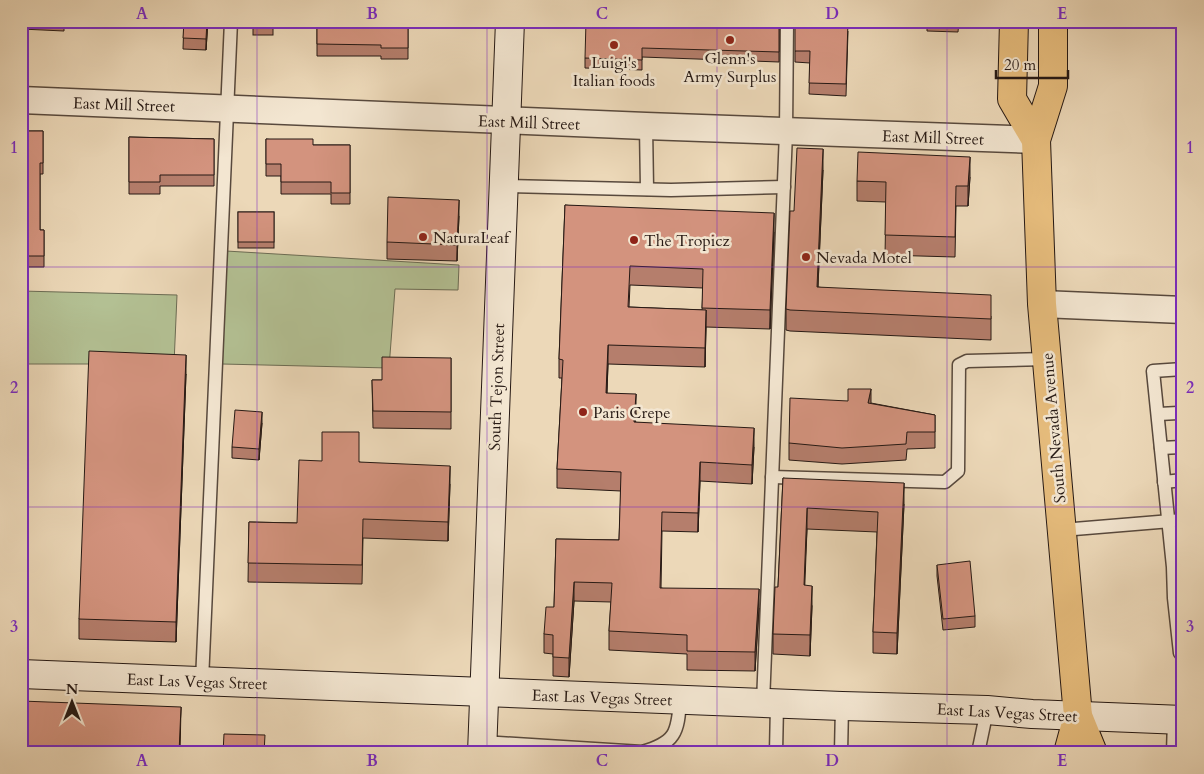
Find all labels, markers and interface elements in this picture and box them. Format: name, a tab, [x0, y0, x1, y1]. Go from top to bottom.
text: A	[136, 3, 148, 25]
text: B	[366, 3, 378, 25]
text: C	[596, 3, 608, 25]
text: D	[825, 3, 839, 25]
text: E	[1057, 3, 1067, 25]
marker: Glenn's Army Surplus	[724, 34, 736, 46]
marker: Luigi's Italian foods	[608, 39, 620, 51]
place label: Glenn's Army Surplus	[684, 48, 776, 88]
scale bar	[996, 48, 1069, 80]
place label: Luigi's Italian foods	[573, 52, 655, 92]
text: 20 m	[1004, 55, 1036, 75]
street label: East Mill Street	[73, 92, 175, 118]
street label: East Mill Street	[478, 110, 580, 136]
street label: East Mill Street	[882, 125, 984, 151]
text: 1	[10, 137, 18, 159]
text: 1	[1186, 137, 1194, 159]
place label: NaturaLeaf	[433, 227, 512, 249]
place label: The Tropicz	[644, 230, 730, 252]
marker: NaturaLeaf	[417, 231, 429, 243]
marker: The Tropicz	[628, 234, 640, 246]
place label: Nevada Motel	[816, 247, 912, 269]
marker: Nevada Motel	[800, 251, 812, 263]
street label: South Tejon Street	[484, 323, 510, 451]
street label: South Nevada Avenue	[1036, 352, 1072, 504]
text: 2	[10, 377, 18, 399]
text: 2	[1186, 377, 1194, 399]
place label: Paris Crepe	[593, 402, 670, 424]
marker: Paris Crepe	[577, 406, 589, 418]
text: 3	[10, 616, 18, 638]
text: 3	[1186, 616, 1194, 638]
street label: East Las Vegas Street	[126, 669, 268, 695]
north arrow	[48, 676, 98, 726]
text: N	[66, 680, 78, 699]
street label: East Las Vegas Street	[531, 685, 673, 711]
street label: East Las Vegas Street	[936, 698, 1078, 728]
text: A	[136, 750, 148, 772]
text: B	[366, 750, 378, 772]
text: C	[596, 750, 608, 772]
text: D	[825, 750, 839, 772]
text: E	[1057, 750, 1067, 772]

